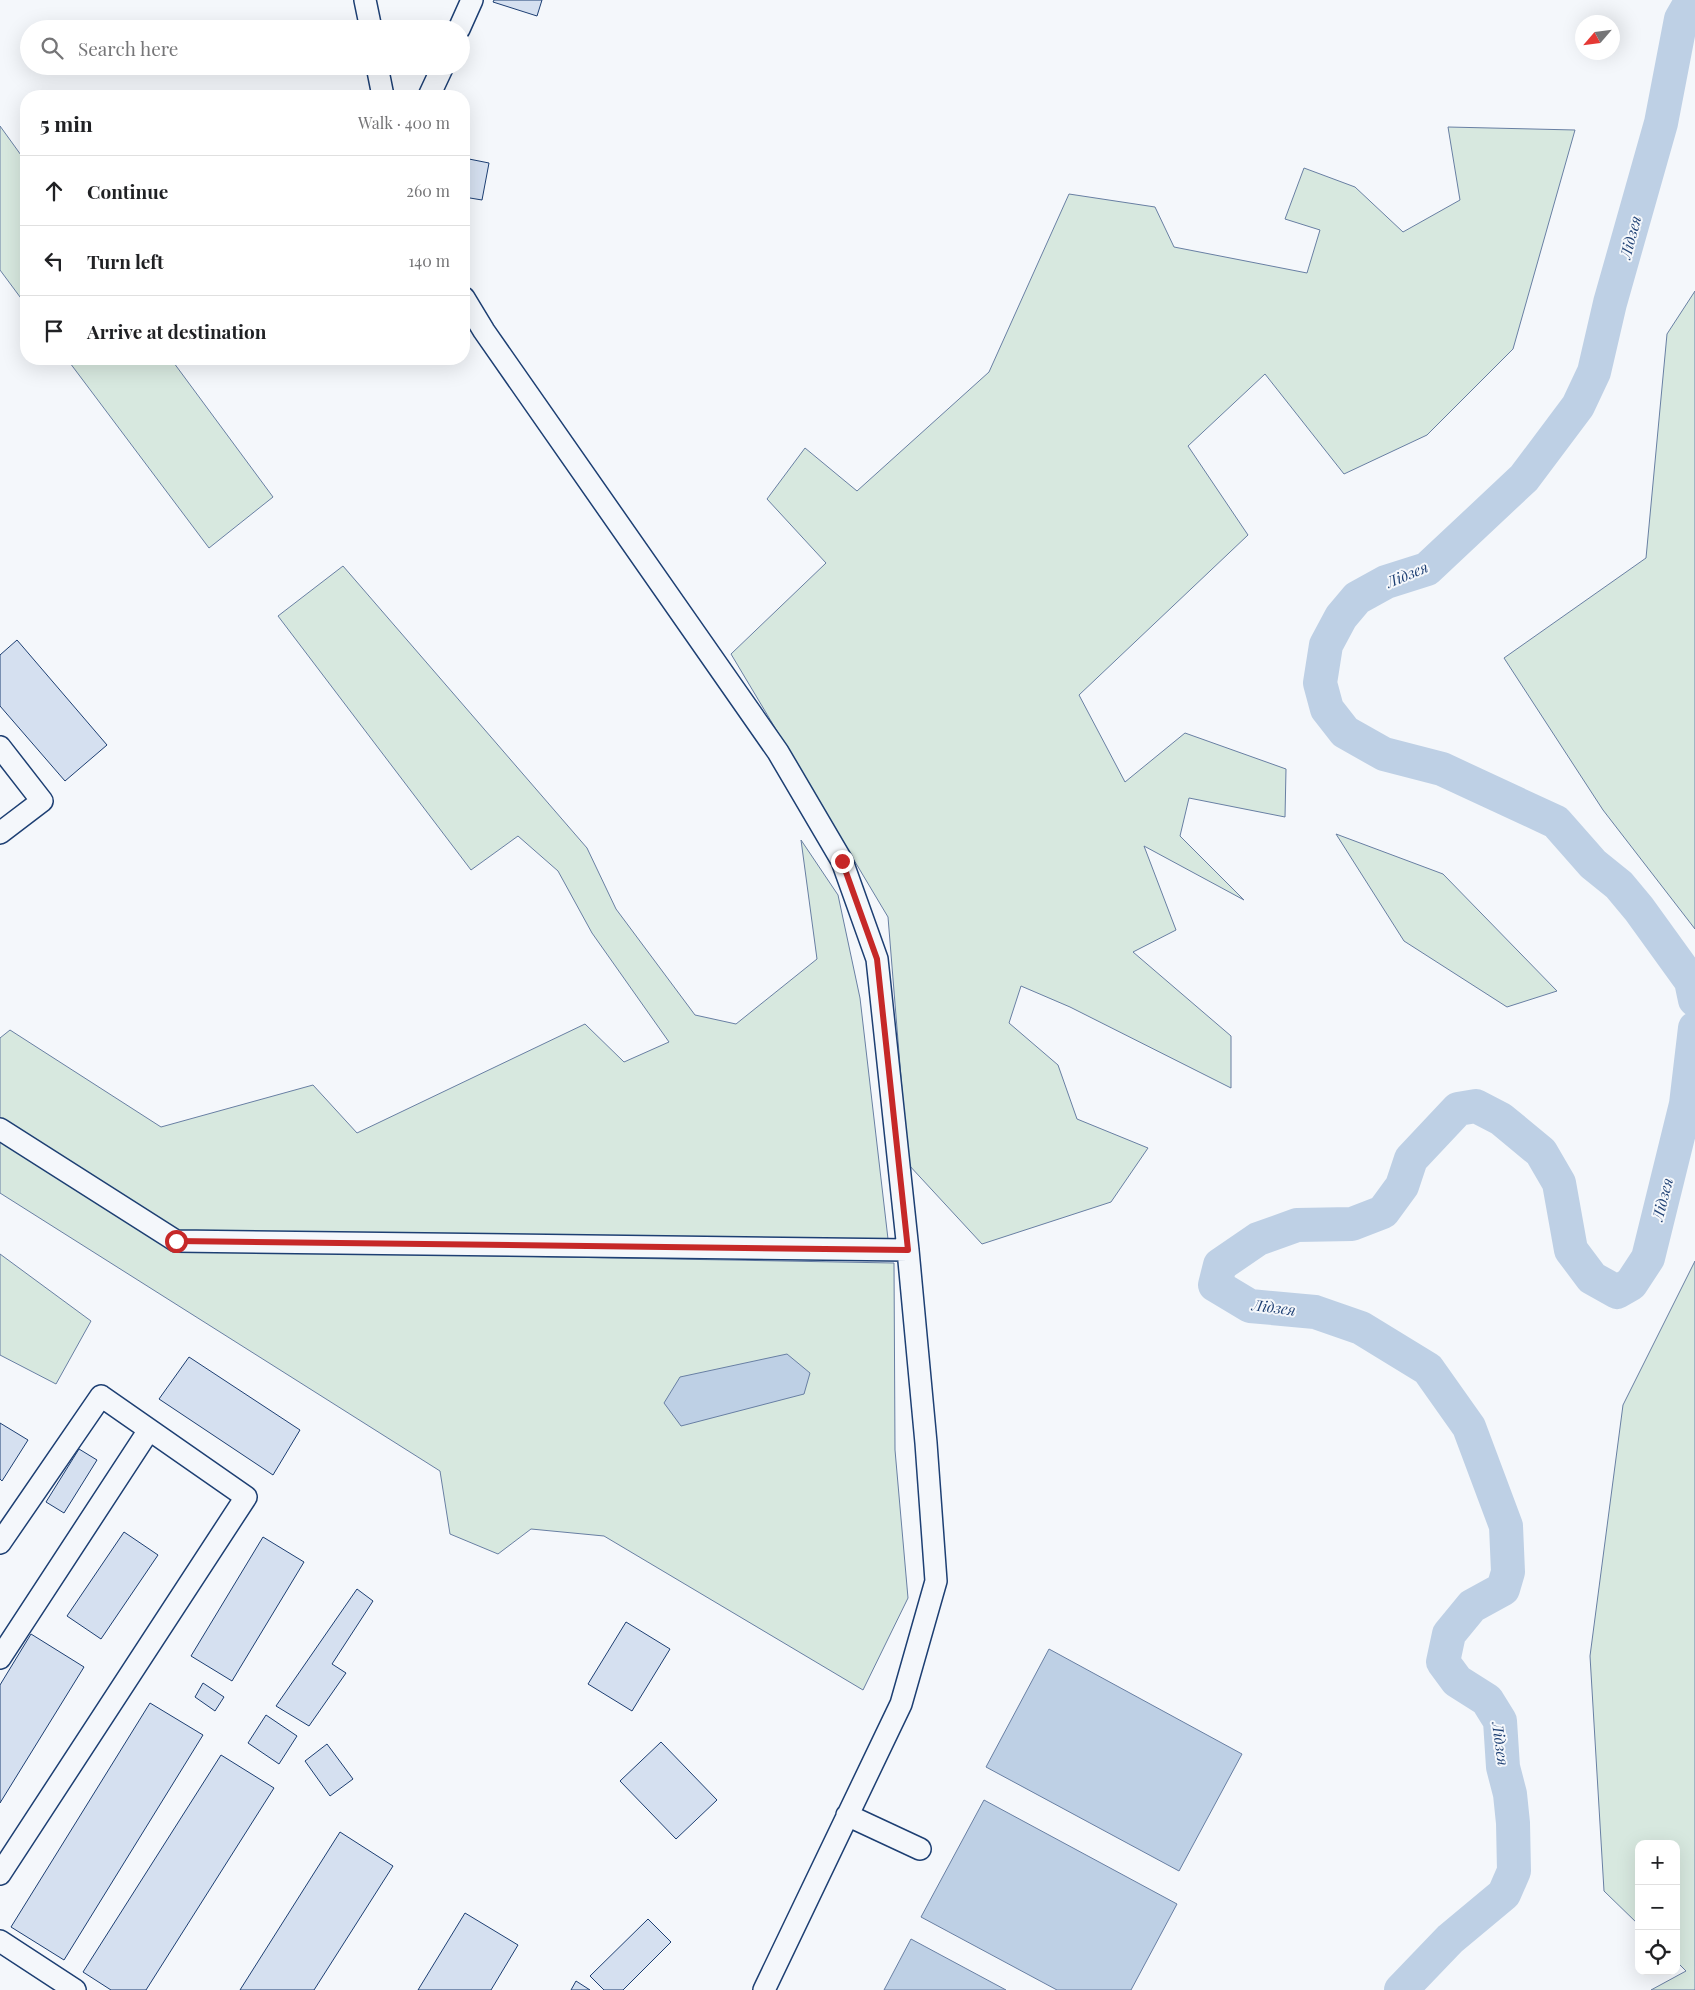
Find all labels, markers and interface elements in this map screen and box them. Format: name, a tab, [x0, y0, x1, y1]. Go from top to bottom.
north arrow	[1575, 15, 1620, 60]
search box	[20, 20, 470, 75]
icon: search	[38, 34, 66, 62]
text: Search here	[78, 35, 178, 61]
text: 5 min	[40, 109, 93, 137]
text: Walk · 400 m	[358, 112, 450, 133]
icon: ahead	[40, 177, 68, 205]
text: Continue	[87, 178, 168, 204]
text: 260 m	[406, 180, 450, 201]
water label: Лідзея	[1614, 213, 1645, 262]
icon: left	[40, 247, 68, 275]
text: Turn left	[87, 248, 164, 274]
text: 140 m	[408, 250, 450, 271]
icon: arrive	[40, 317, 68, 345]
text: Arrive at destination	[87, 318, 267, 344]
water label: Лідзея	[1382, 556, 1431, 592]
route end	[831, 850, 854, 873]
water label: Лідзея	[1647, 1175, 1677, 1223]
route start	[165, 1230, 188, 1253]
water label: Лідзея	[1250, 1294, 1297, 1320]
water label: Лідзея	[1488, 1720, 1514, 1767]
map controls	[1635, 1840, 1680, 1975]
button: +	[1635, 1840, 1680, 1885]
button: −	[1635, 1885, 1680, 1930]
button: locate	[1635, 1930, 1680, 1975]

